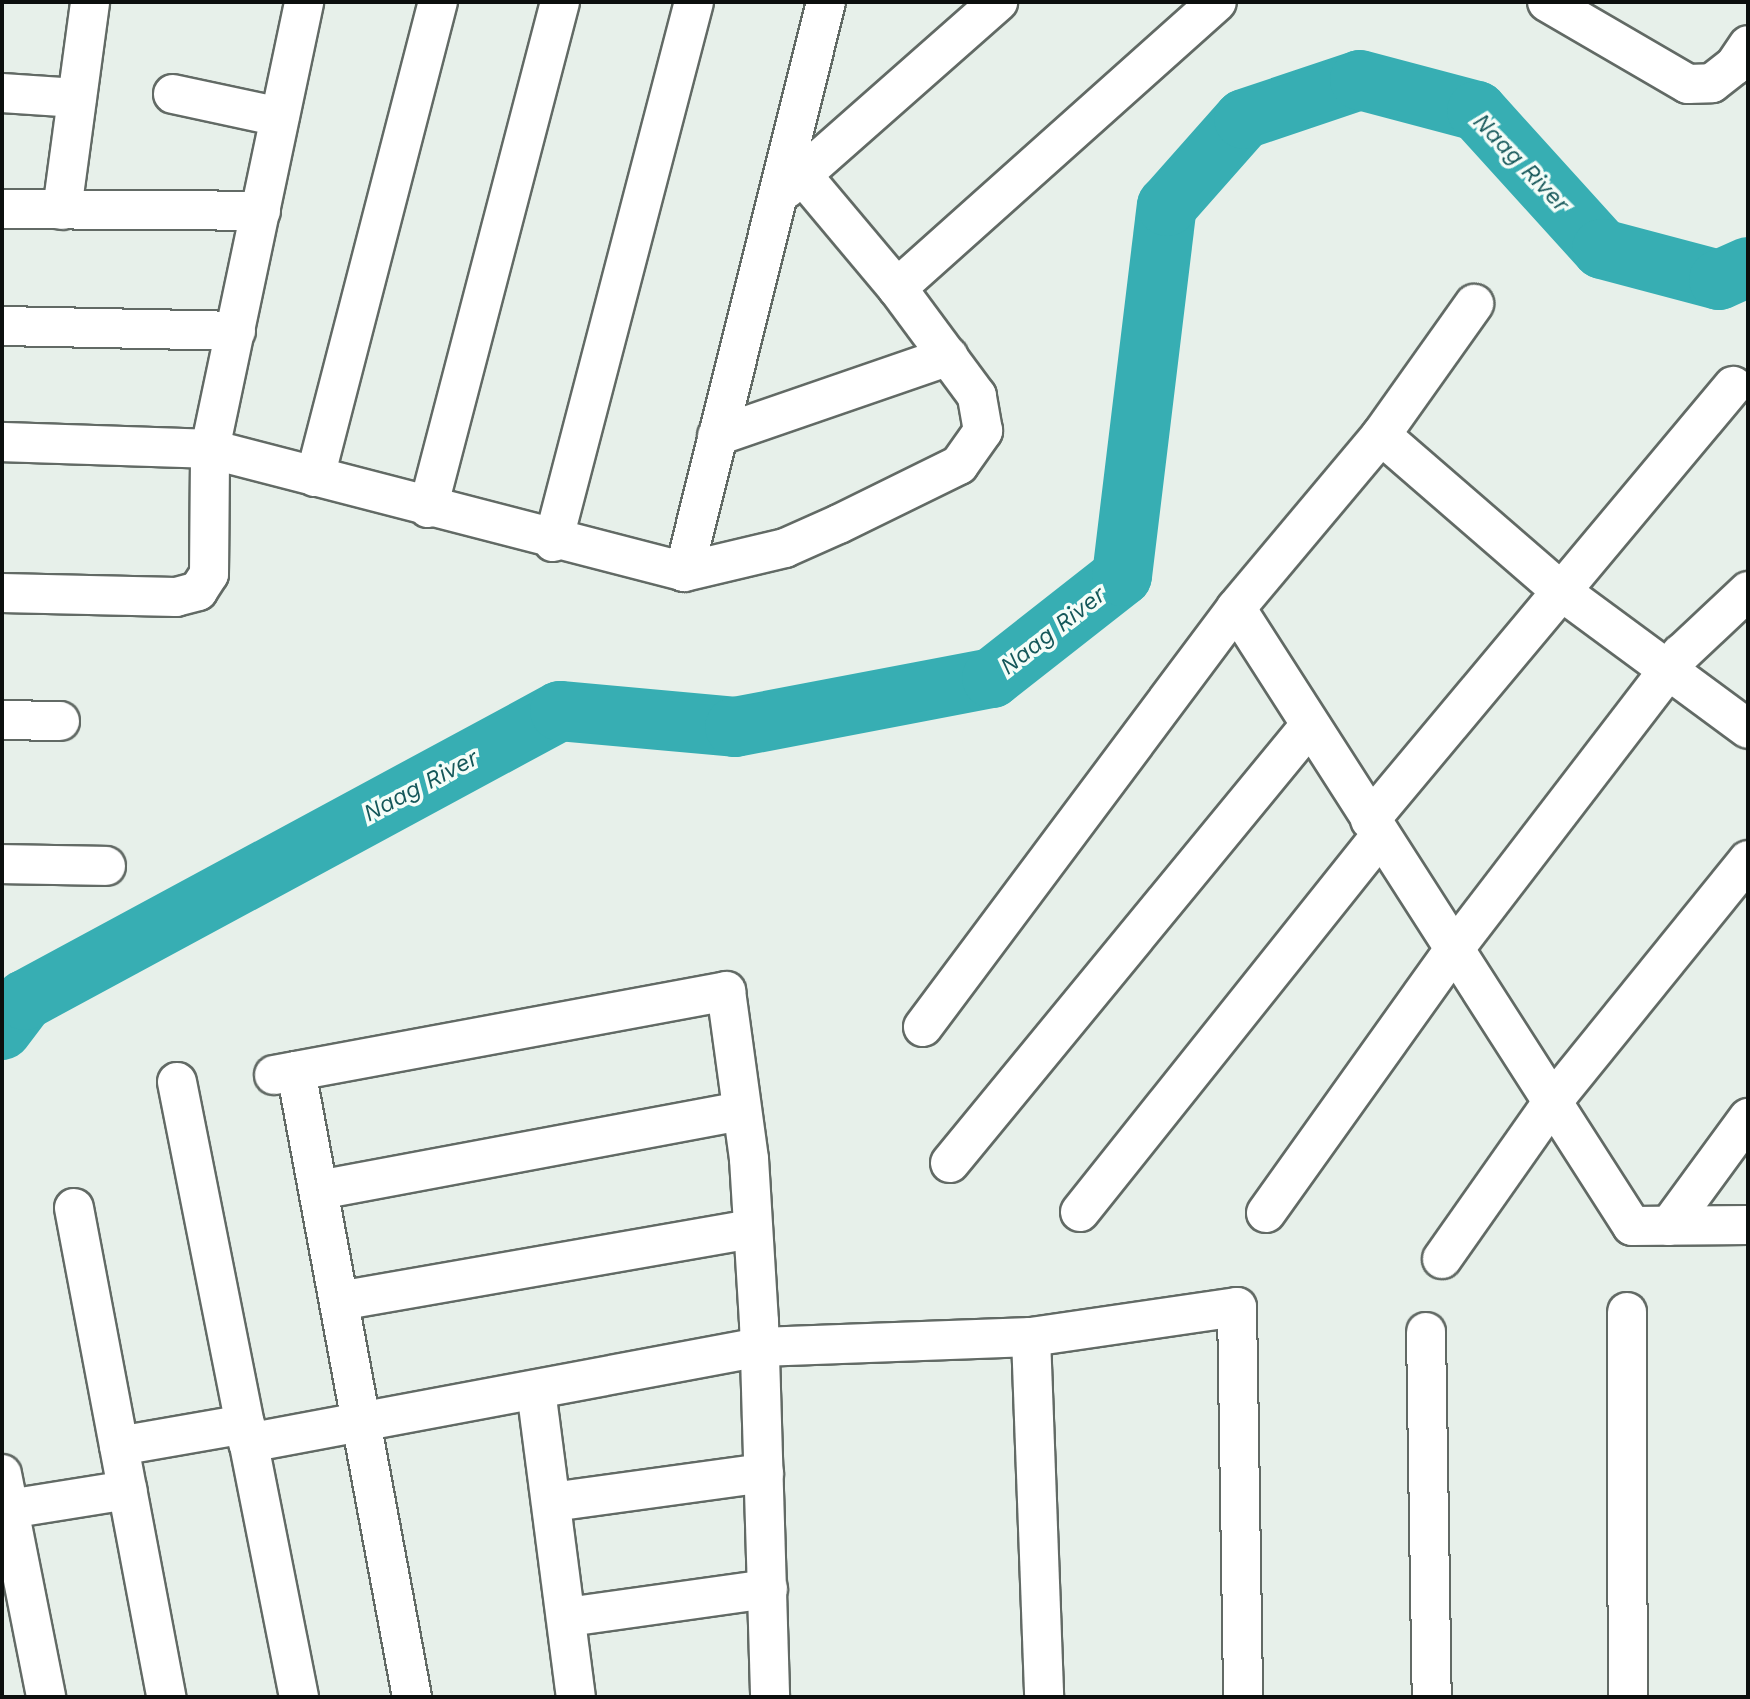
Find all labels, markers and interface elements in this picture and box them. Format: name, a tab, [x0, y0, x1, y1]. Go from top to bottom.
water label: Naag River	[1467, 108, 1575, 218]
water label: Naag River	[994, 581, 1112, 681]
water label: Naag River	[359, 744, 483, 828]

